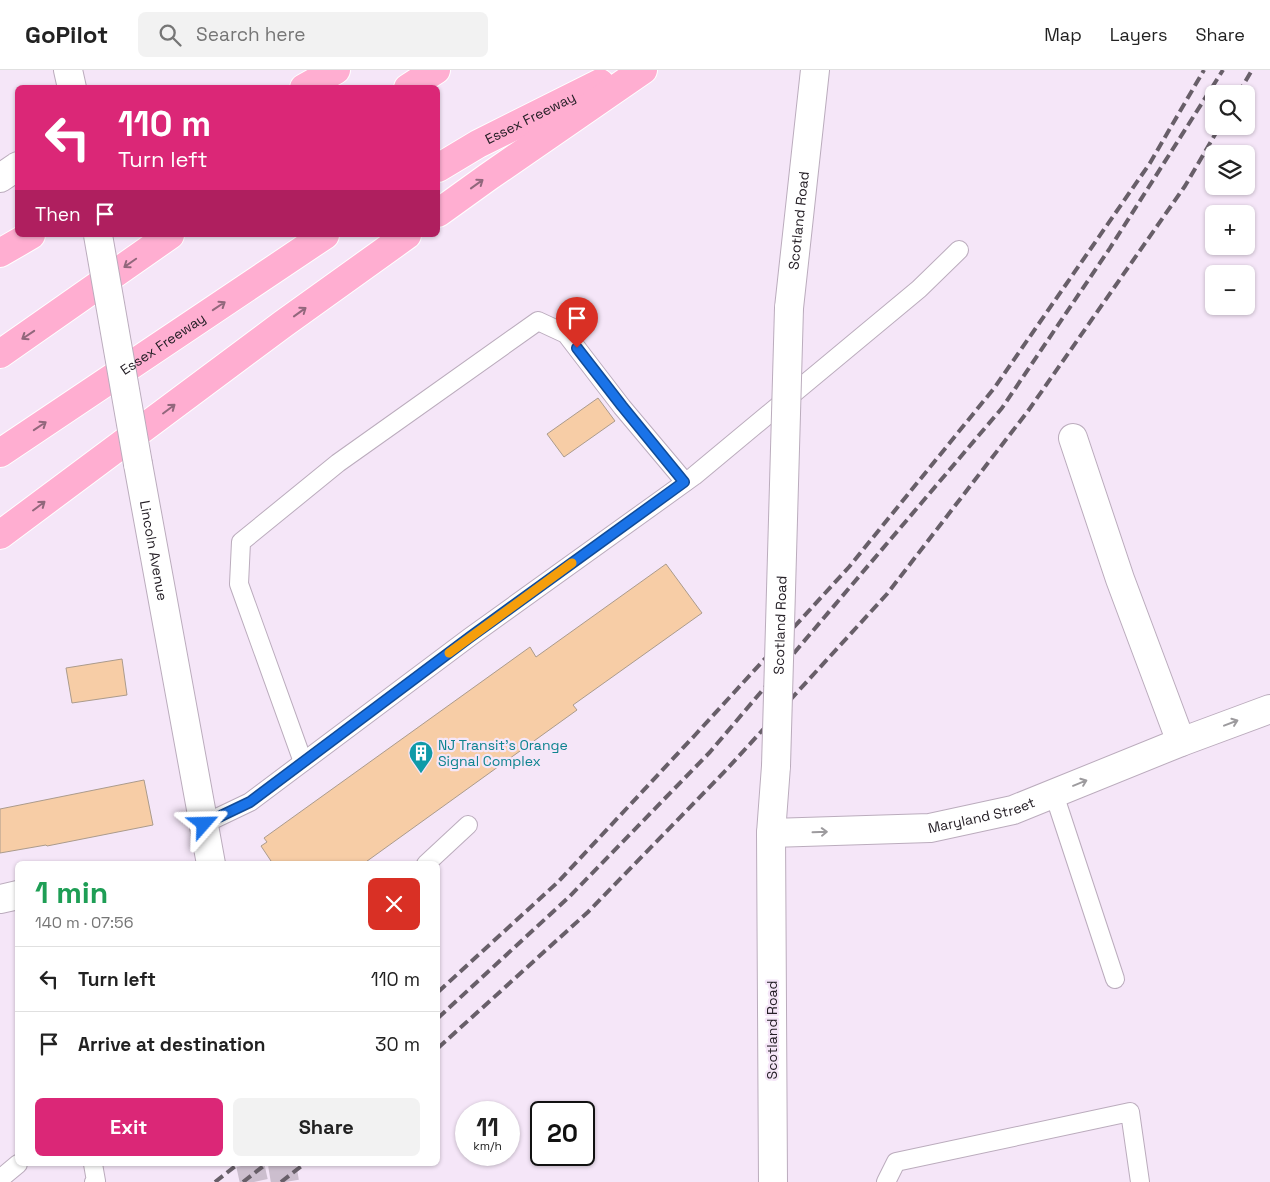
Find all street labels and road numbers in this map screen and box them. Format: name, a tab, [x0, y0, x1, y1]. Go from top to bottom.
street label: Essex Freeway	[482, 88, 579, 148]
street label: Scotland Road	[784, 170, 813, 271]
street label: Essex Freeway	[117, 309, 209, 379]
street label: Lincoln Avenue	[136, 499, 172, 602]
street label: Scotland Road	[770, 575, 790, 675]
street label: Maryland Street	[926, 793, 1038, 837]
street label: Scotland Road	[763, 981, 781, 1079]

